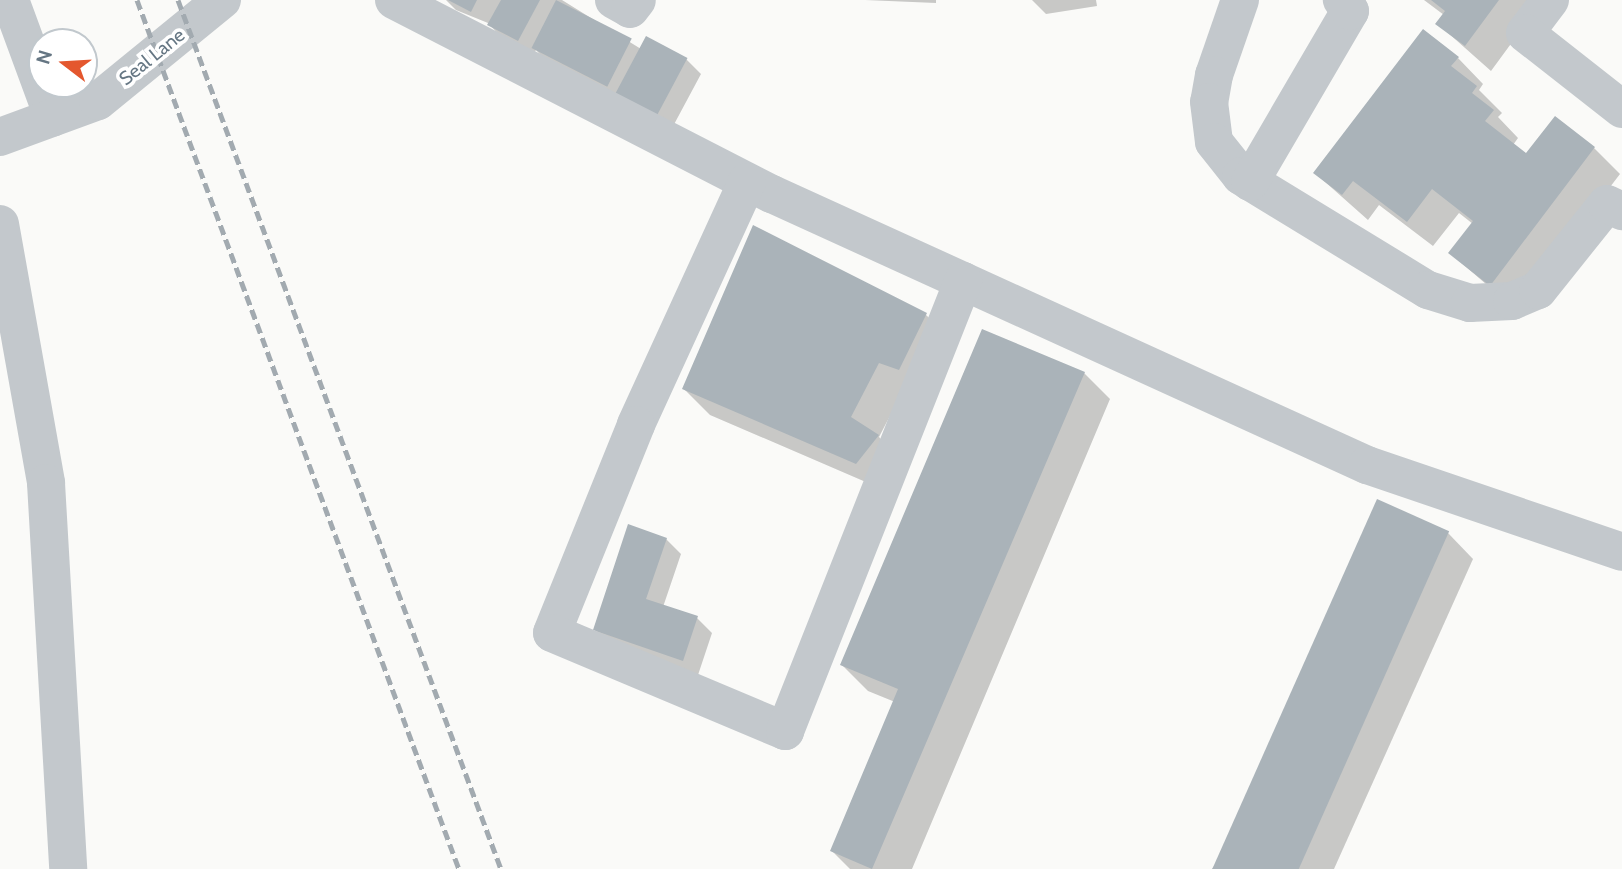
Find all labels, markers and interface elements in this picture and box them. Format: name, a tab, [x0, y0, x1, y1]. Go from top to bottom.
street label: Seal Lane	[115, 24, 189, 90]
north arrow	[28, 28, 98, 98]
text: N	[31, 48, 57, 67]

